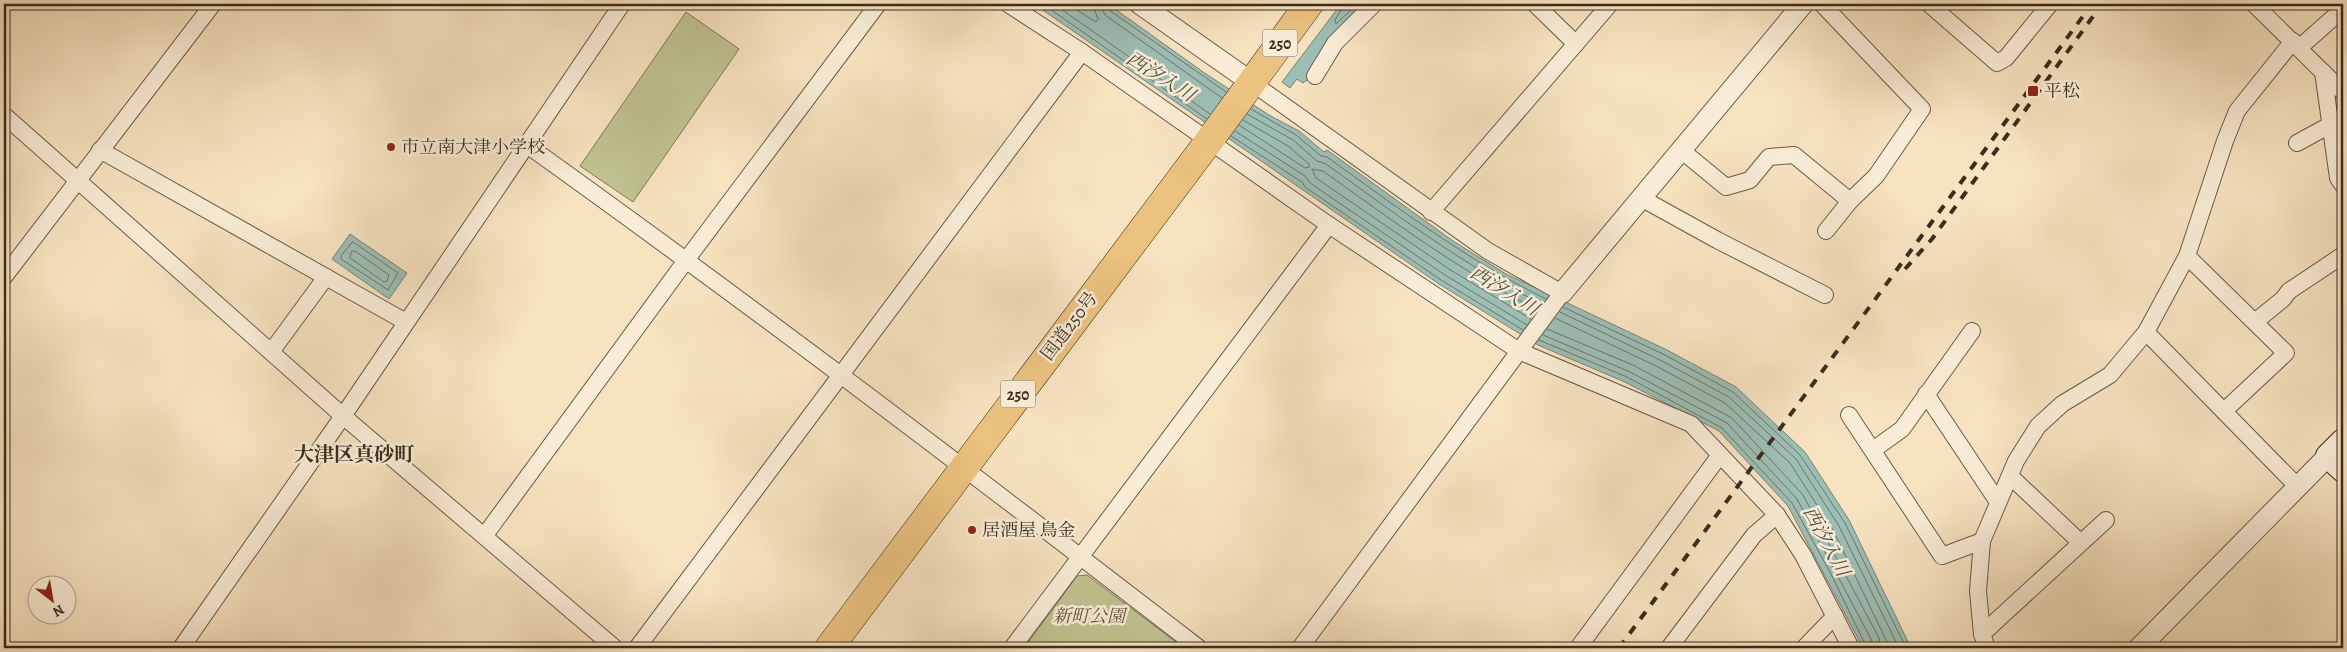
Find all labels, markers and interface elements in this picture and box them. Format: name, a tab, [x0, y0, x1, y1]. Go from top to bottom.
road number: 250	[1262, 29, 1298, 56]
water label: 西汐入川	[1121, 46, 1201, 109]
place label: 平松	[2044, 79, 2080, 103]
marker: 平松	[2026, 84, 2040, 98]
place label: 市立南大津小学校	[401, 135, 545, 159]
marker: 市立南大津小学校	[385, 141, 397, 153]
water label: 西汐入川	[1465, 260, 1545, 323]
street label: 国道250号	[1035, 287, 1103, 365]
road number: 250	[1000, 380, 1036, 408]
district label: 大津区真砂町	[294, 441, 415, 468]
water label: 西汐入川	[1797, 502, 1856, 583]
place label: 居酒屋 鳥金	[982, 518, 1076, 542]
marker: 居酒屋 鳥金	[966, 524, 978, 536]
north arrow	[28, 574, 78, 624]
text: N	[49, 600, 68, 621]
park label: 新町公園	[1053, 604, 1128, 628]

